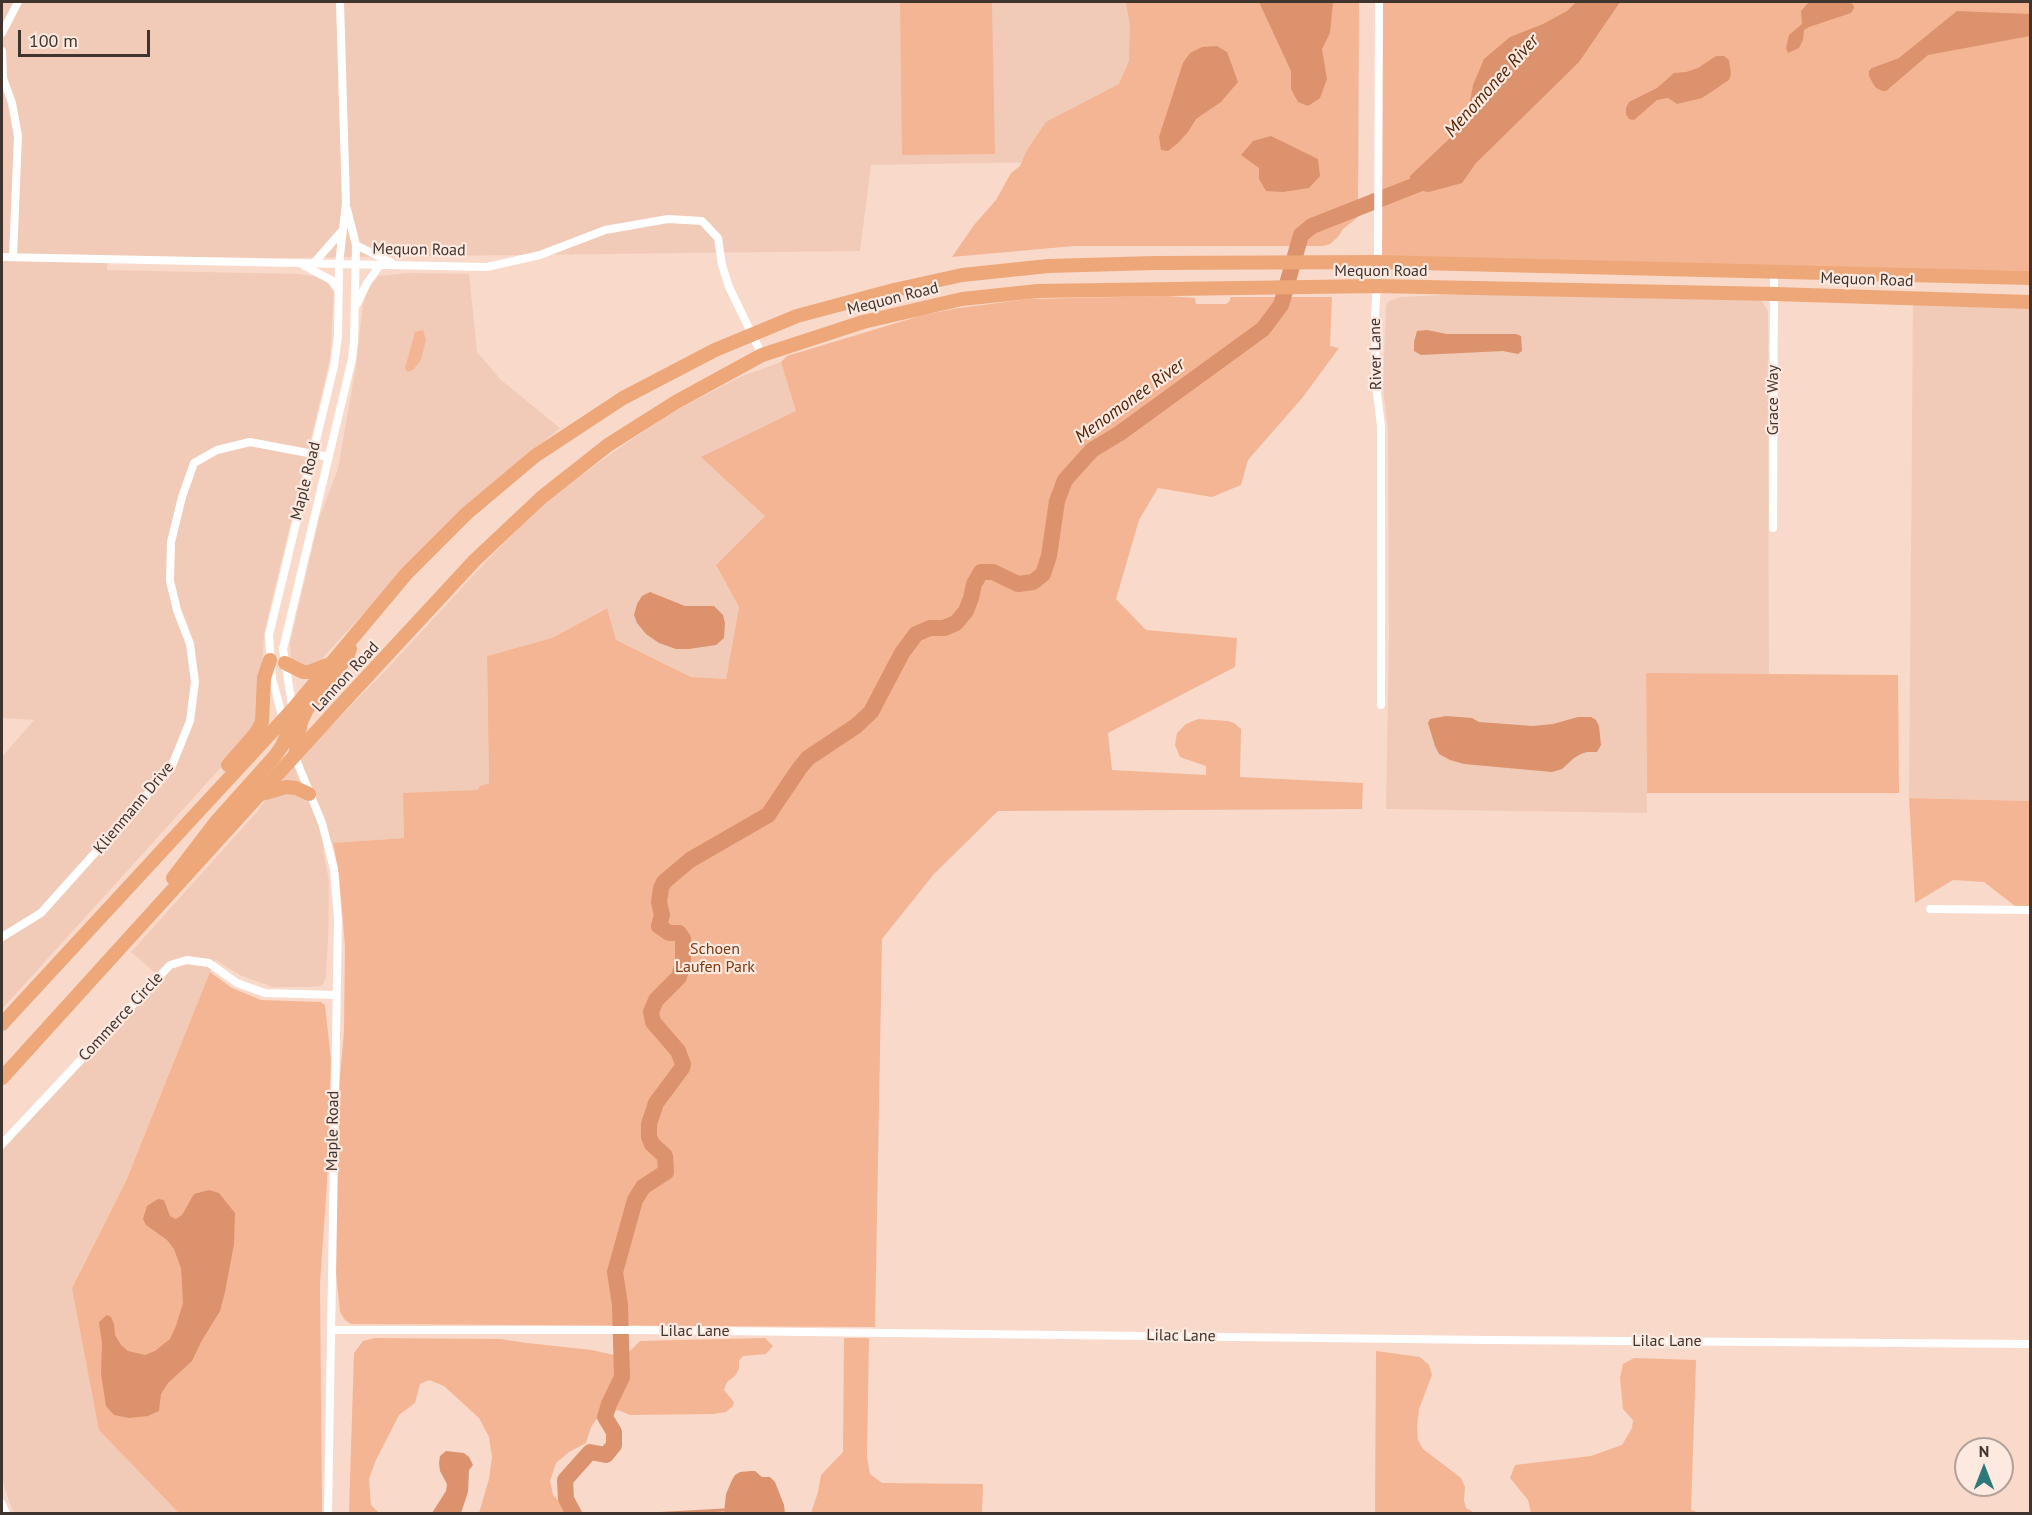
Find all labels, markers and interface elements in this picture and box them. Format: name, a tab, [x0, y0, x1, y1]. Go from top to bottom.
scale bar	[21, 18, 153, 56]
text: 100 m	[29, 29, 78, 52]
water label: Menomonee River	[1440, 30, 1544, 142]
street label: Mequon Road	[372, 240, 466, 260]
street label: Mequon Road	[1334, 261, 1428, 281]
street label: Mequon Road	[1820, 269, 1914, 291]
street label: Mequon Road	[845, 278, 941, 320]
street label: River Lane	[1366, 318, 1386, 390]
water label: Menomonee River	[1071, 354, 1189, 448]
street label: Grace Way	[1763, 365, 1783, 435]
street label: Maple Road	[287, 440, 325, 522]
street label: Lannon Road	[309, 638, 383, 716]
street label: Klienmann Drive	[90, 758, 178, 858]
park label: Schoen Laufen Park	[675, 939, 755, 977]
street label: Commerce Circle	[75, 968, 167, 1066]
street label: Maple Road	[323, 1091, 343, 1171]
street label: Lilac Lane	[660, 1321, 730, 1341]
street label: Lilac Lane	[1146, 1326, 1216, 1346]
street label: Lilac Lane	[1632, 1331, 1702, 1351]
north arrow	[1954, 1437, 2014, 1497]
text: N	[1979, 1441, 1989, 1461]

